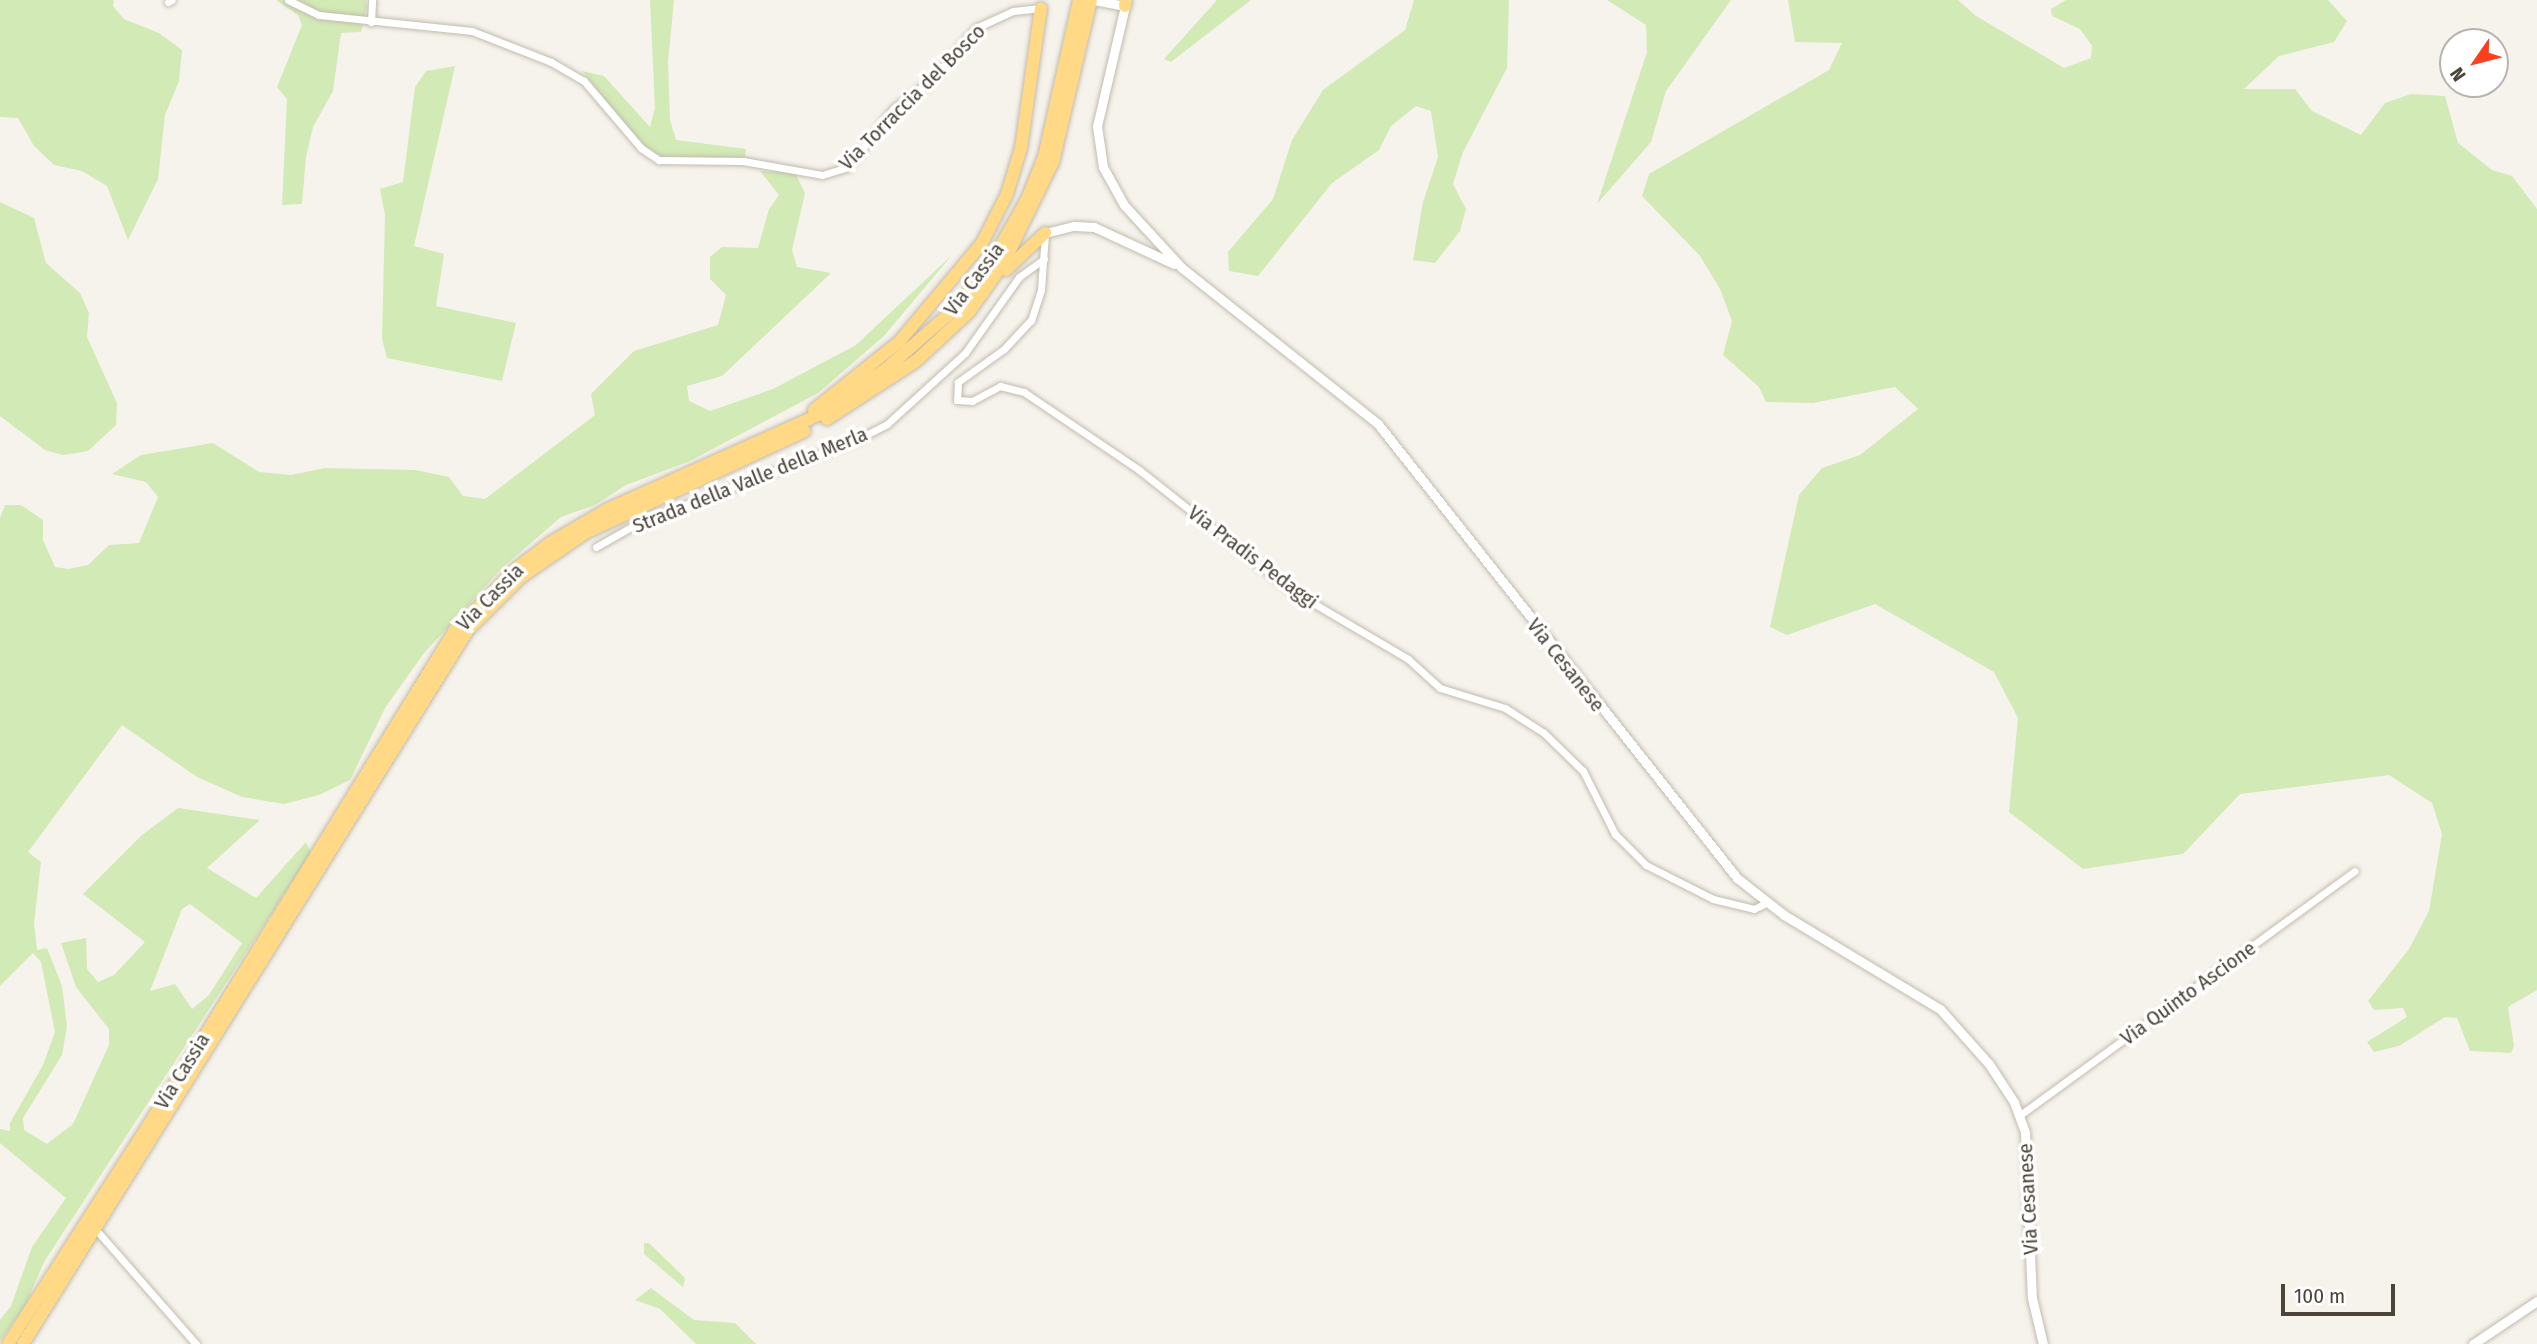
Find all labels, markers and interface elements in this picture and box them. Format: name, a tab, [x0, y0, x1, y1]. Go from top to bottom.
street label: Via Torraccia del Bosco	[834, 19, 990, 175]
north arrow	[2439, 28, 2509, 98]
text: N	[2445, 63, 2471, 85]
street label: Via Cassia	[938, 237, 1010, 321]
street label: Strada della Valle della Merla	[629, 421, 871, 539]
street label: Via Pradis Pedaggi	[1183, 500, 1323, 614]
street label: Via Cassia	[451, 558, 529, 636]
street label: Via Cesanese	[1522, 613, 1610, 717]
street label: Via Quinto Ascione	[2115, 935, 2261, 1051]
street label: Via Cassia	[149, 1028, 215, 1114]
street label: Via Cesanese	[2012, 1143, 2044, 1255]
scale bar	[2285, 1270, 2399, 1314]
text: 100 m	[2294, 1283, 2345, 1309]

